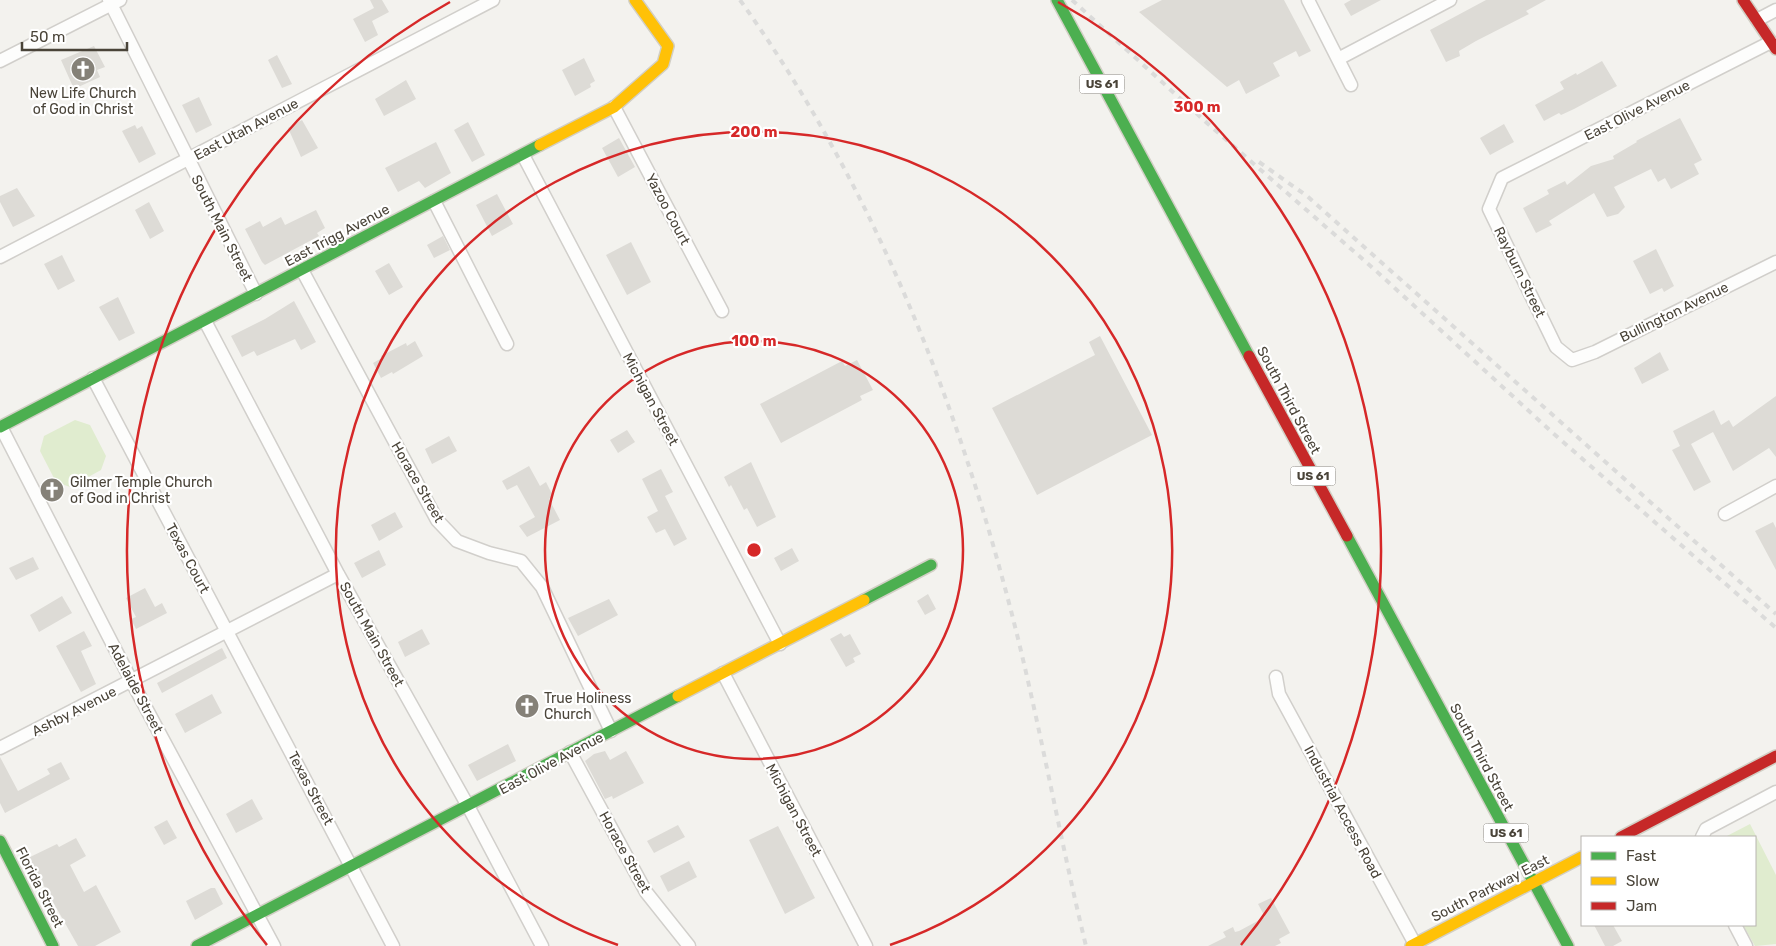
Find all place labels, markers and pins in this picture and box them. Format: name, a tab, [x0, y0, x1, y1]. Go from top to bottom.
church icon: New Life Church of God in Christ	[70, 56, 96, 82]
place label: New Life Church of God in Christ	[29, 85, 137, 118]
place label: Gilmer Temple Church of God in Christ	[70, 474, 212, 507]
church icon: Gilmer Temple Church of God in Christ	[39, 477, 65, 503]
centre of rings	[745, 541, 763, 559]
place label: True Holiness Church	[544, 690, 631, 723]
church icon: True Holiness Church	[514, 693, 540, 719]

